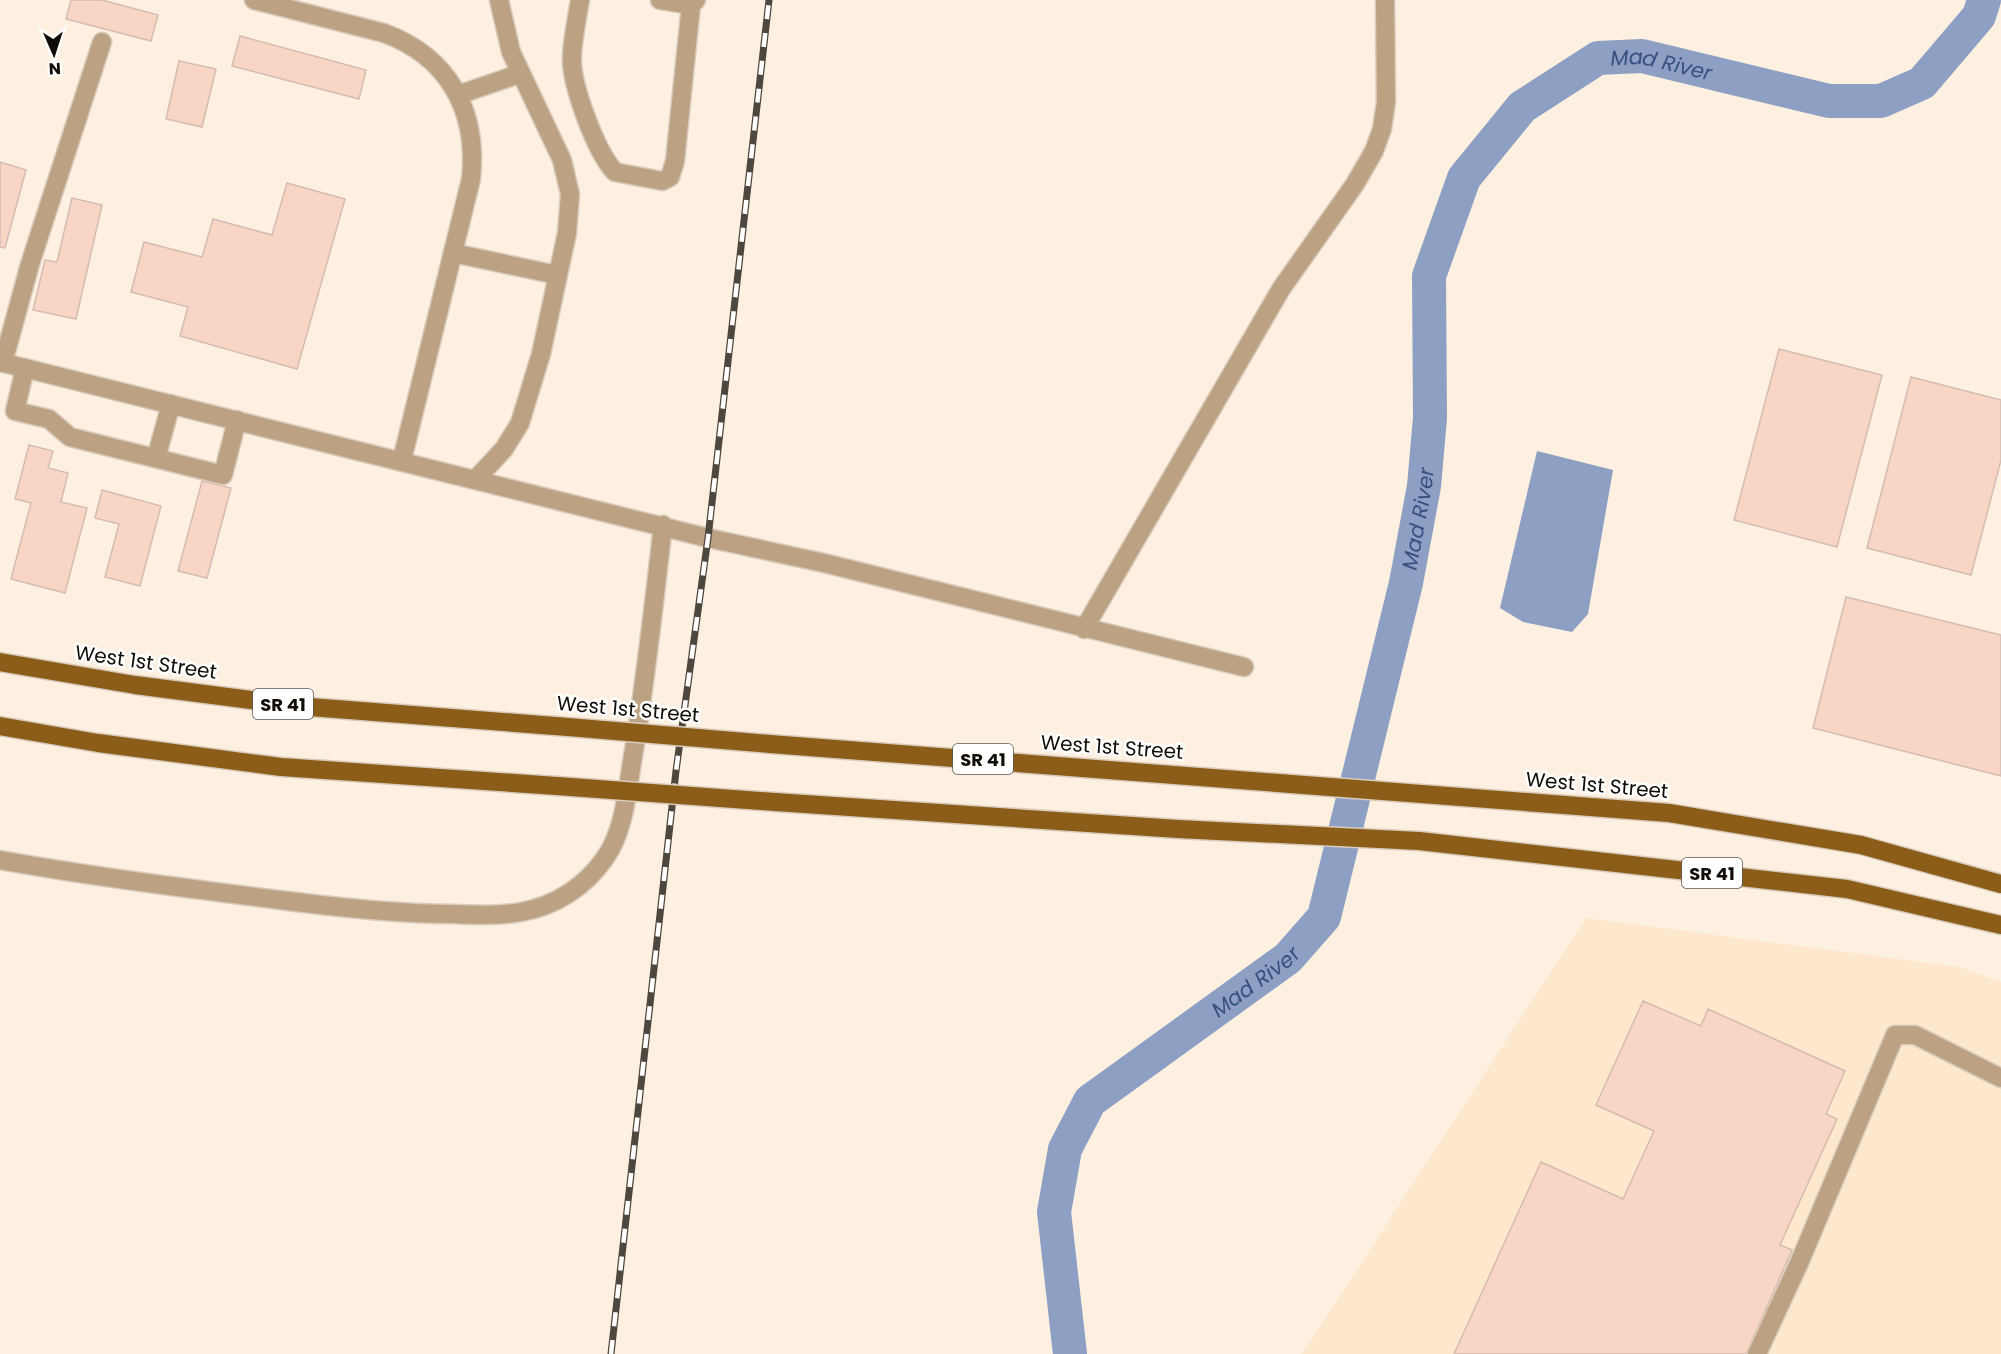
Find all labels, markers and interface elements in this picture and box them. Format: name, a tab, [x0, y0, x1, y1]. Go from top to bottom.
north arrow	[24, 24, 84, 84]
water label: Mad River	[1610, 41, 1716, 87]
text: N	[48, 57, 61, 80]
water label: Mad River	[1394, 465, 1440, 572]
street label: West 1st Street	[73, 638, 219, 686]
road number: SR 41	[253, 689, 313, 719]
street label: West 1st Street	[556, 689, 700, 729]
street label: West 1st Street	[1040, 728, 1184, 766]
road number: SR 41	[953, 744, 1013, 774]
street label: West 1st Street	[1525, 765, 1669, 805]
road number: SR 41	[1682, 858, 1742, 888]
water label: Mad River	[1205, 939, 1307, 1024]

